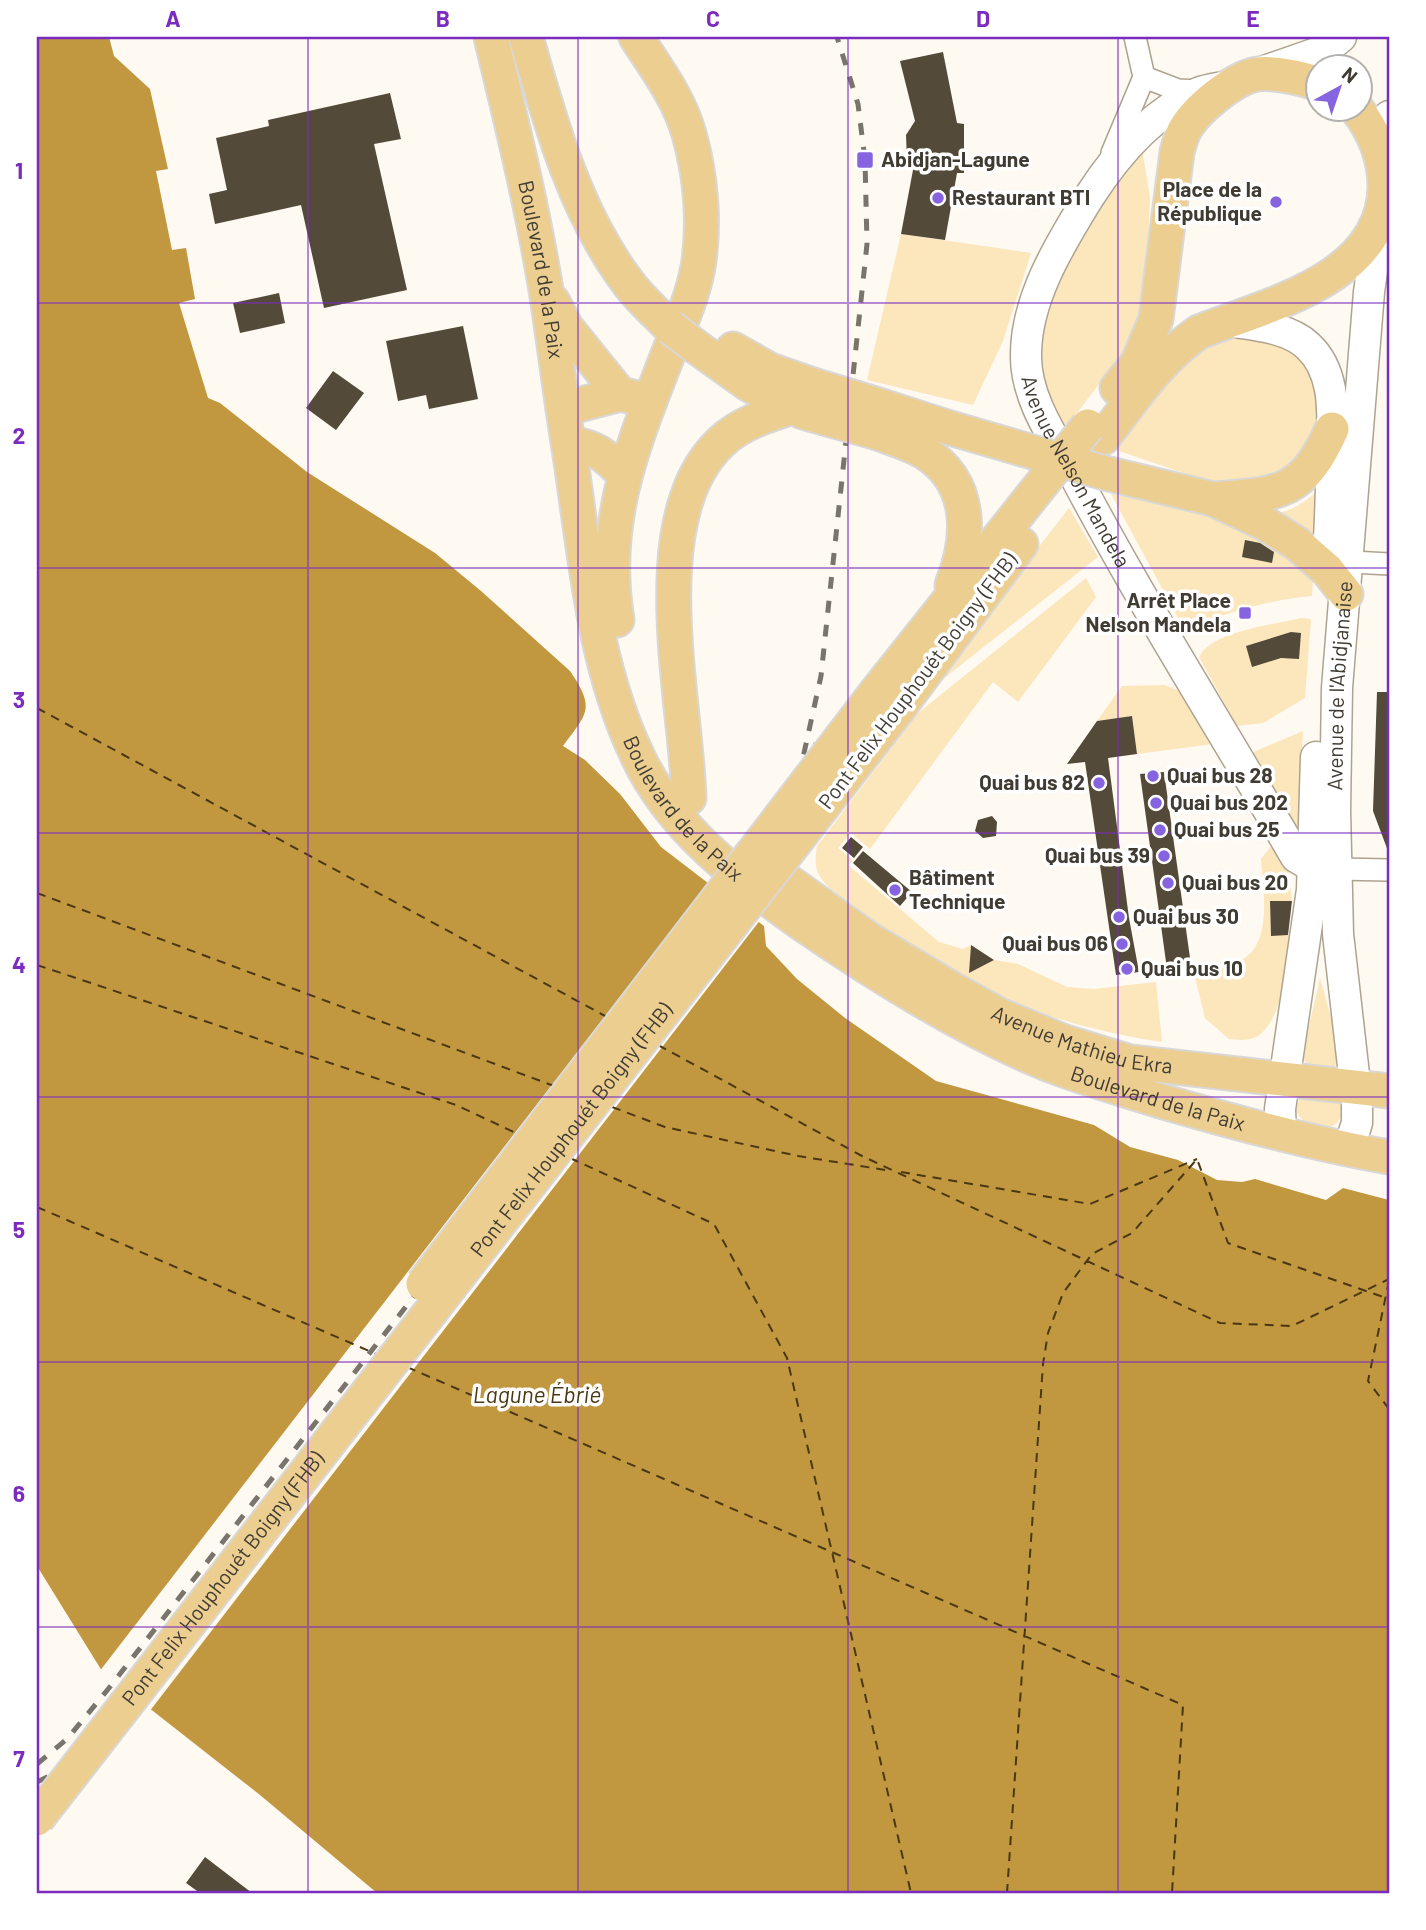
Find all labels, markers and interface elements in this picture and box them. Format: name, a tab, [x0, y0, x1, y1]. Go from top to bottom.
text: A	[165, 4, 181, 32]
text: B	[436, 4, 450, 32]
text: C	[706, 4, 720, 32]
text: D	[976, 4, 990, 32]
text: E	[1246, 4, 1260, 32]
north arrow	[1304, 52, 1374, 122]
text: N	[1338, 62, 1362, 87]
place label: Abidjan-Lagune	[881, 146, 1030, 171]
marker: Abidjan-Lagune	[855, 150, 875, 170]
text: 1	[15, 156, 23, 184]
place label: Place de la République	[1157, 176, 1262, 225]
street label: Boulevard de la Paix	[514, 178, 570, 360]
place label: Restaurant BTI	[952, 184, 1090, 209]
marker: Restaurant BTI	[930, 190, 946, 206]
marker: Place de la République	[1268, 194, 1284, 210]
street label: Avenue Nelson Mandela	[1017, 373, 1136, 571]
text: 2	[13, 421, 25, 449]
street label: Pont Felix Houphouét Boigny (FHB)	[812, 547, 1022, 813]
street label: Avenue de l'Abidjanaise	[1321, 580, 1357, 791]
place label: Arrêt Place Nelson Mandela	[1085, 587, 1231, 636]
marker: Arrêt Place Nelson Mandela	[1237, 605, 1253, 621]
text: 3	[13, 685, 25, 713]
street label: Boulevard de la Paix	[619, 731, 749, 886]
place label: Quai bus 28	[1167, 762, 1273, 787]
marker: Quai bus 28	[1145, 768, 1161, 784]
place label: Quai bus 82	[979, 769, 1085, 794]
marker: Quai bus 82	[1091, 775, 1107, 791]
place label: Quai bus 202	[1170, 789, 1288, 814]
marker: Quai bus 202	[1148, 795, 1164, 811]
place label: Quai bus 25	[1174, 816, 1280, 841]
marker: Quai bus 25	[1152, 822, 1168, 838]
place label: Quai bus 39	[1045, 842, 1150, 867]
marker: Quai bus 39	[1156, 848, 1172, 864]
place label: Bâtiment Technique	[909, 864, 1005, 913]
place label: Quai bus 20	[1182, 869, 1288, 894]
marker: Quai bus 20	[1160, 875, 1176, 891]
marker: Bâtiment Technique	[887, 882, 903, 898]
place label: Quai bus 30	[1133, 903, 1239, 928]
marker: Quai bus 30	[1111, 909, 1127, 925]
place label: Quai bus 06	[1002, 930, 1108, 955]
marker: Quai bus 06	[1114, 936, 1130, 952]
text: 4	[12, 950, 26, 978]
place label: Quai bus 10	[1141, 955, 1243, 980]
marker: Quai bus 10	[1119, 961, 1135, 977]
street label: Pont Felix Houphouét Boigny (FHB)	[464, 997, 677, 1261]
street label: Avenue Mathieu Ekra	[987, 999, 1174, 1078]
street label: Boulevard de la Paix	[1068, 1060, 1248, 1135]
text: 5	[13, 1215, 25, 1243]
water label: Lagune Ébrié	[473, 1380, 601, 1408]
street label: Pont Felix Houphouét Boigny (FHB)	[116, 1446, 329, 1710]
text: 6	[13, 1479, 25, 1507]
text: 7	[13, 1744, 25, 1772]

